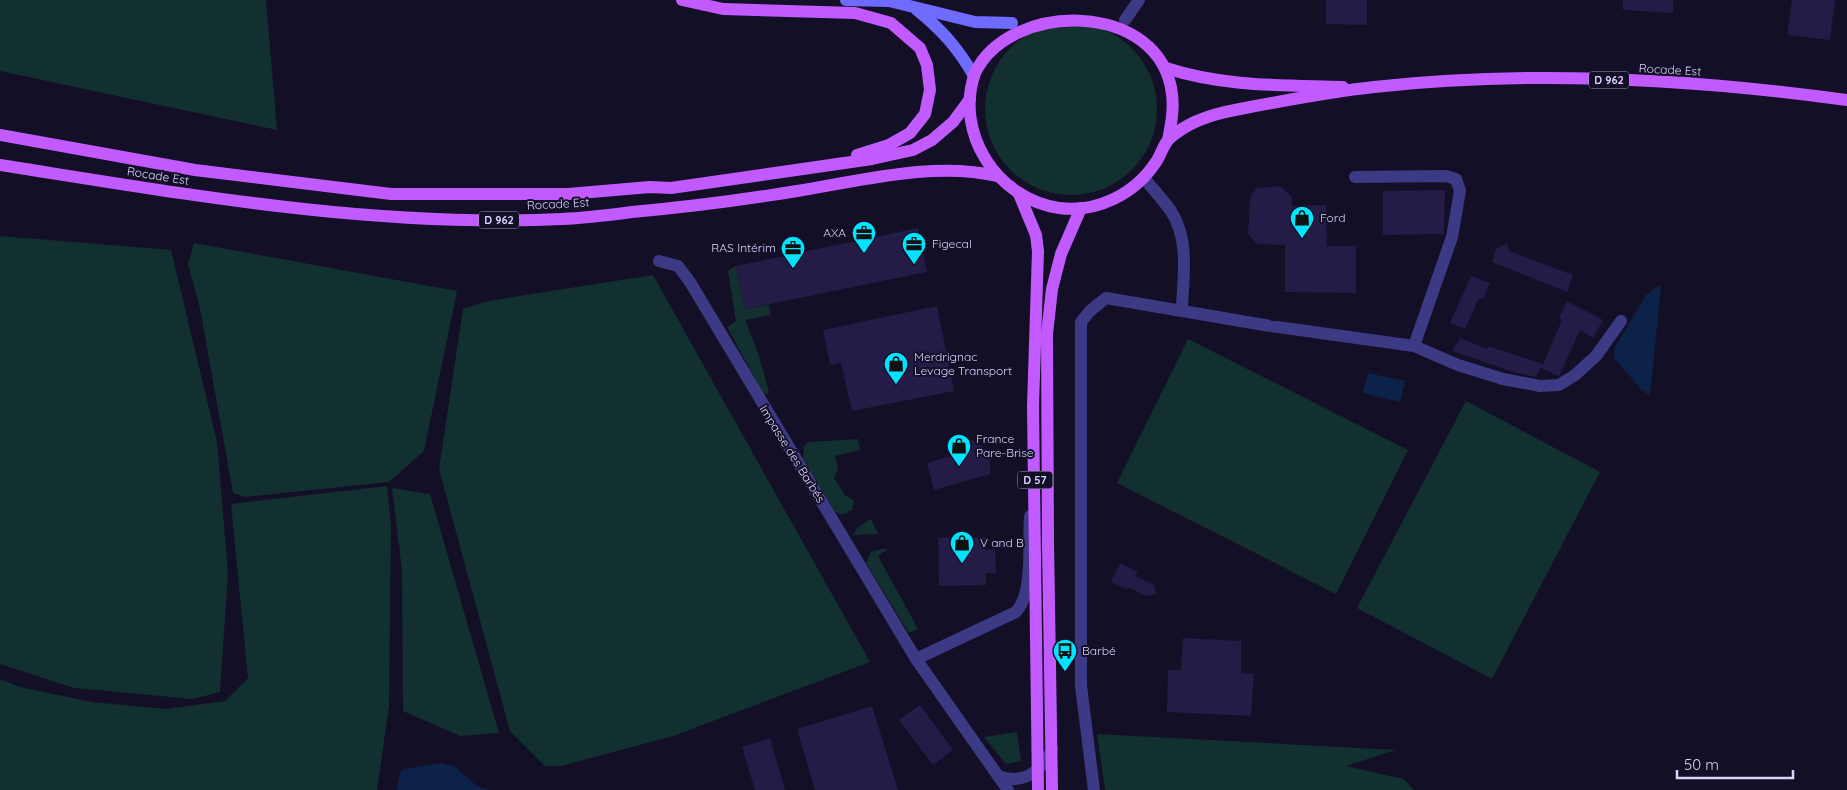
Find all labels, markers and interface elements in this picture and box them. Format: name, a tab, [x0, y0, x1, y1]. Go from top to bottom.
street label: Rocade Est	[1638, 60, 1702, 79]
road number: D 962	[1589, 72, 1629, 88]
street label: Rocade Est	[126, 163, 190, 188]
street label: Rocade Est	[526, 194, 590, 213]
shop icon: Ford	[1289, 205, 1315, 239]
place label: Ford	[1320, 210, 1346, 225]
road number: D 962	[479, 212, 519, 228]
office icon: AXA	[851, 220, 877, 254]
place label: AXA	[823, 225, 846, 240]
office icon: Figecal	[901, 231, 927, 265]
office icon: RAS Intérim	[780, 235, 806, 269]
place label: Figecal	[932, 236, 972, 251]
place label: RAS Intérim	[711, 240, 776, 255]
place label: Merdrignac Levage Transport	[914, 349, 1012, 378]
shop icon: Merdrignac Levage Transport	[883, 351, 909, 385]
street label: Impasse des Barbés	[756, 402, 829, 506]
place label: France Pare-Brise	[976, 431, 1034, 460]
shop icon: France Pare-Brise	[946, 433, 972, 467]
road number: D 57	[1018, 472, 1052, 488]
shop icon: V and B	[949, 530, 975, 564]
place label: V and B	[980, 535, 1024, 550]
bus stop icon: Barbé	[1052, 638, 1078, 672]
place label: Barbé	[1082, 643, 1116, 658]
scale bar	[1677, 748, 1793, 780]
text: 50 m	[1684, 755, 1719, 774]

